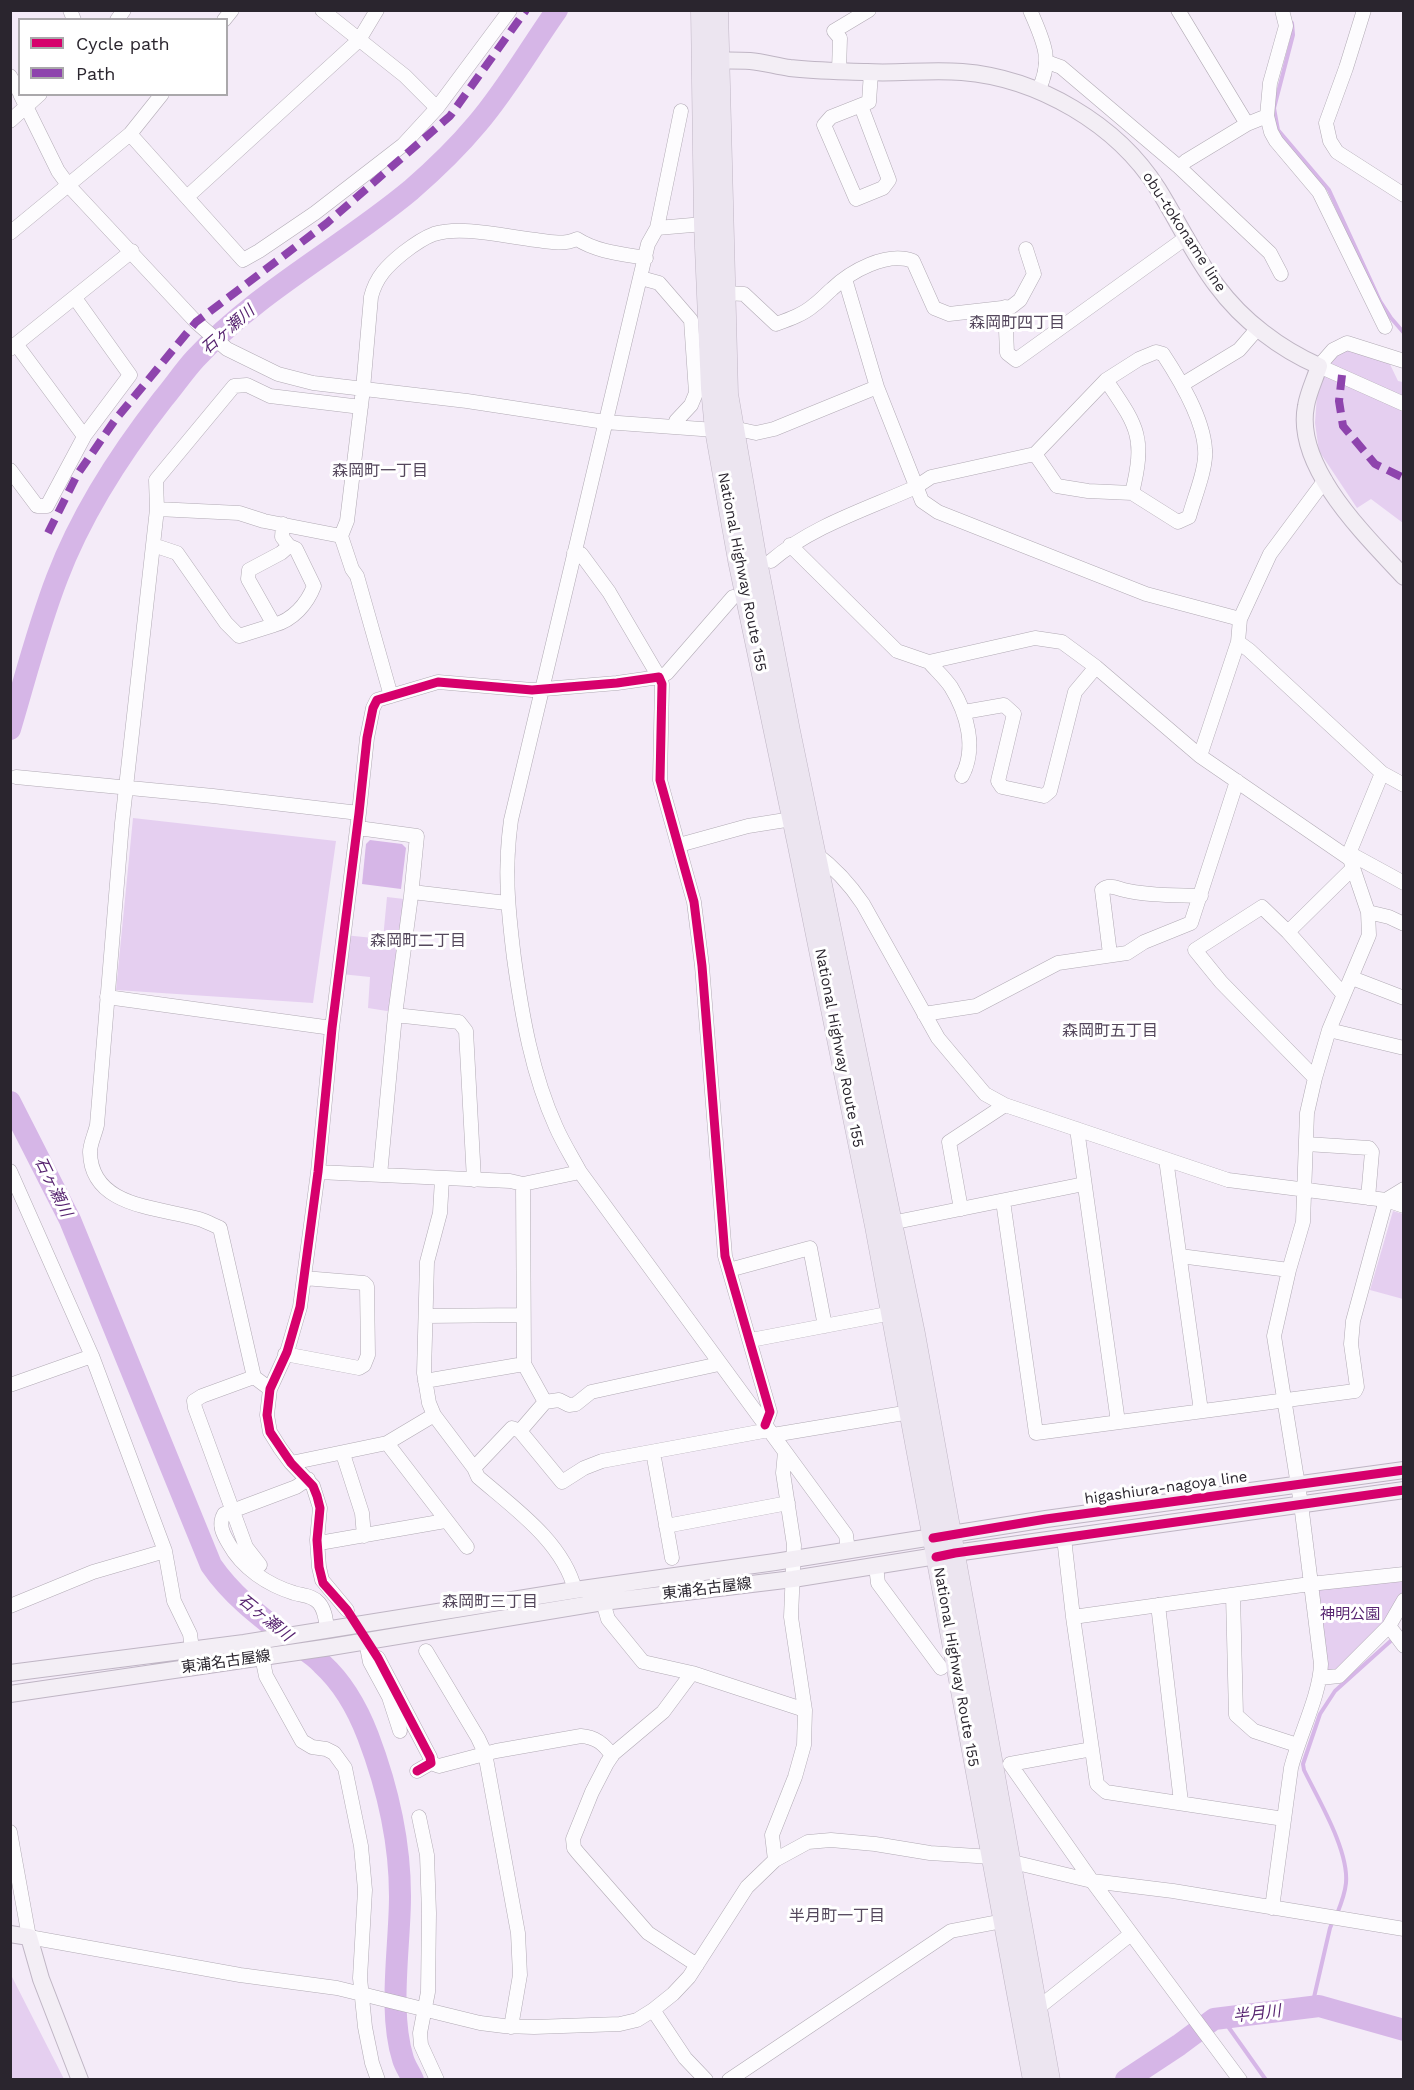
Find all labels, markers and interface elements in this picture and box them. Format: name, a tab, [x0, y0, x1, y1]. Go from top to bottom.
legend	[18, 18, 228, 96]
text: Cycle path	[76, 33, 170, 54]
text: Path	[76, 63, 116, 84]
street label: obu-tokoname line	[1138, 168, 1230, 296]
water label: 石ヶ瀬川	[198, 302, 258, 358]
district label: 森岡町四丁目	[969, 313, 1065, 333]
district label: 森岡町一丁目	[332, 461, 428, 481]
street label: National Highway Route 155	[714, 471, 770, 673]
district label: 森岡町二丁目	[370, 931, 466, 951]
street label: National Highway Route 155	[811, 947, 867, 1149]
district label: 森岡町五丁目	[1062, 1021, 1158, 1041]
water label: 石ヶ瀬川	[30, 1154, 76, 1220]
street label: higashiura-nagoya line	[1083, 1468, 1249, 1508]
street label: National Highway Route 155	[930, 1566, 982, 1768]
street label: 東浦名古屋線	[661, 1575, 753, 1603]
water label: 石ヶ瀬川	[234, 1590, 296, 1646]
district label: 森岡町三丁目	[442, 1592, 538, 1612]
park label: 神明公園	[1320, 1606, 1380, 1624]
street label: 東浦名古屋線	[180, 1647, 272, 1677]
district label: 半月町一丁目	[789, 1906, 885, 1926]
water label: 半月川	[1232, 2002, 1282, 2026]

